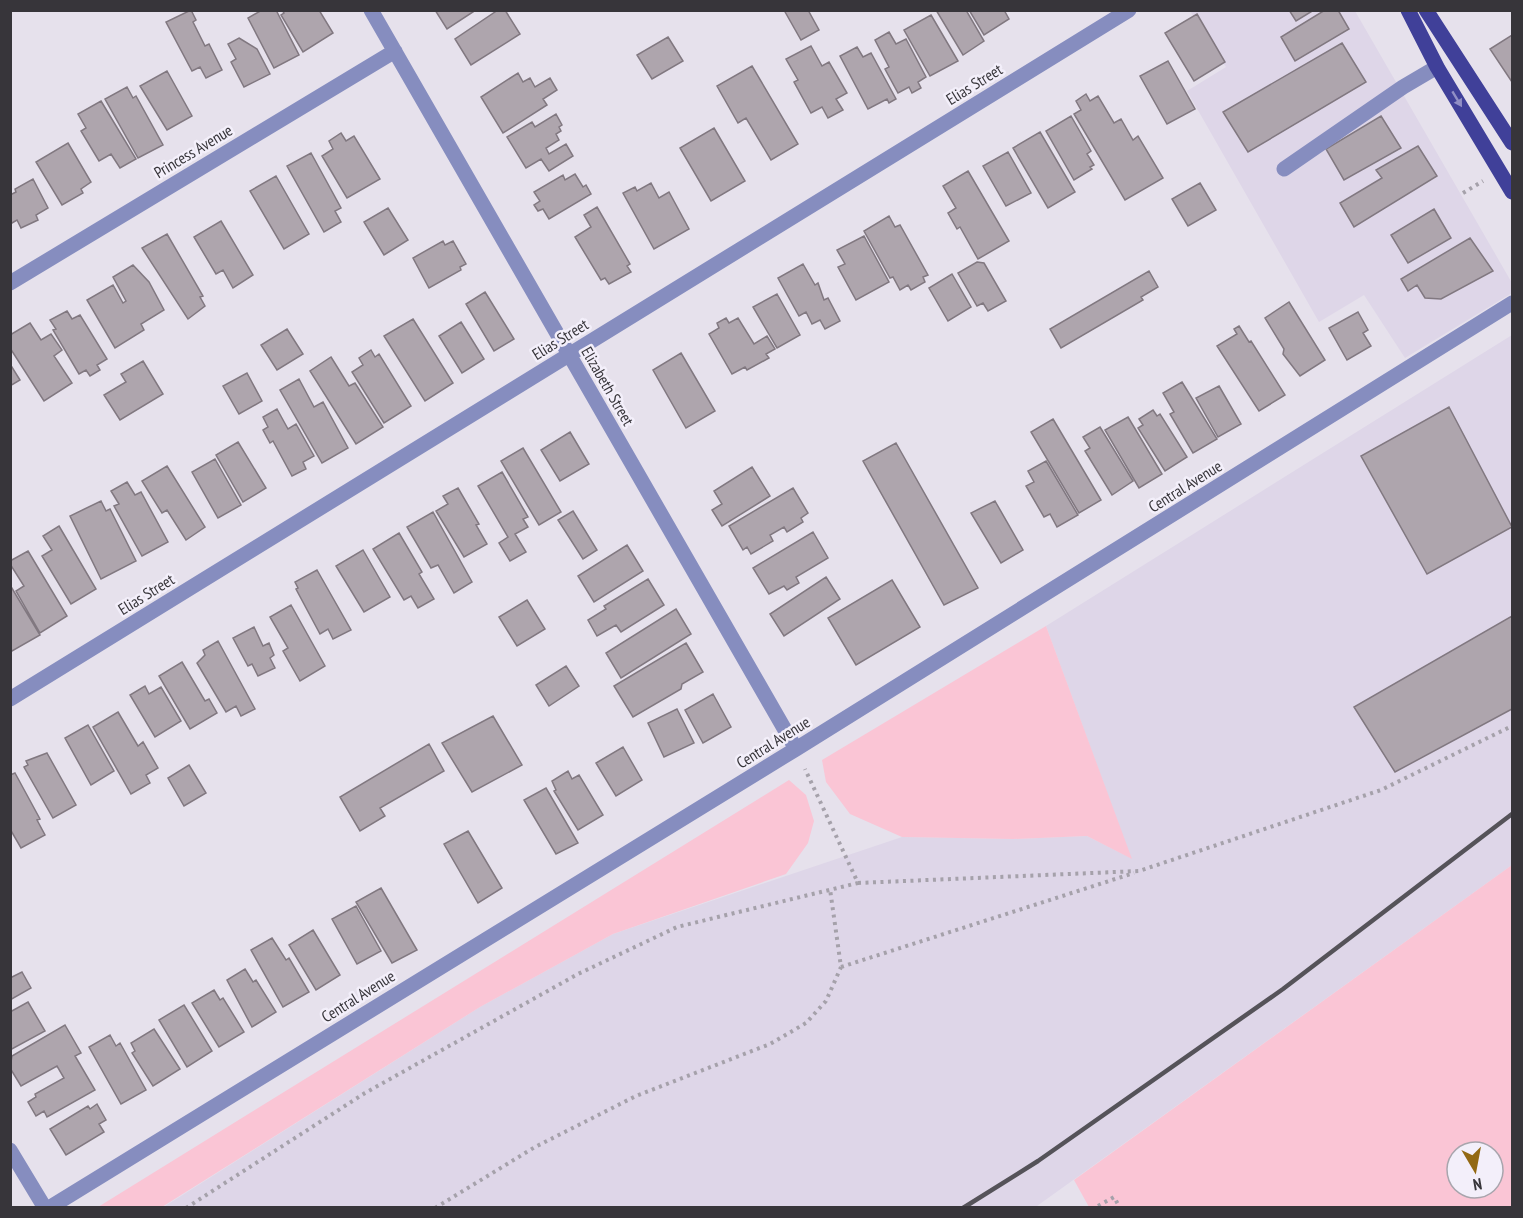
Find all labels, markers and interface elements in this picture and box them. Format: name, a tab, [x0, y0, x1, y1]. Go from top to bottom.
street label: Elias Street	[942, 59, 1006, 109]
one-way arrow	[1451, 91, 1462, 107]
street label: Princess Avenue	[150, 120, 236, 182]
street label: Elias Street	[528, 314, 592, 364]
street label: Elizabeth Street	[577, 343, 639, 430]
street label: Central Avenue	[1145, 456, 1225, 516]
street label: Elias Street	[114, 569, 178, 619]
street label: Central Avenue	[733, 712, 813, 772]
street label: Central Avenue	[318, 966, 398, 1026]
north arrow	[1445, 1140, 1505, 1200]
text: N	[1472, 1174, 1484, 1195]

